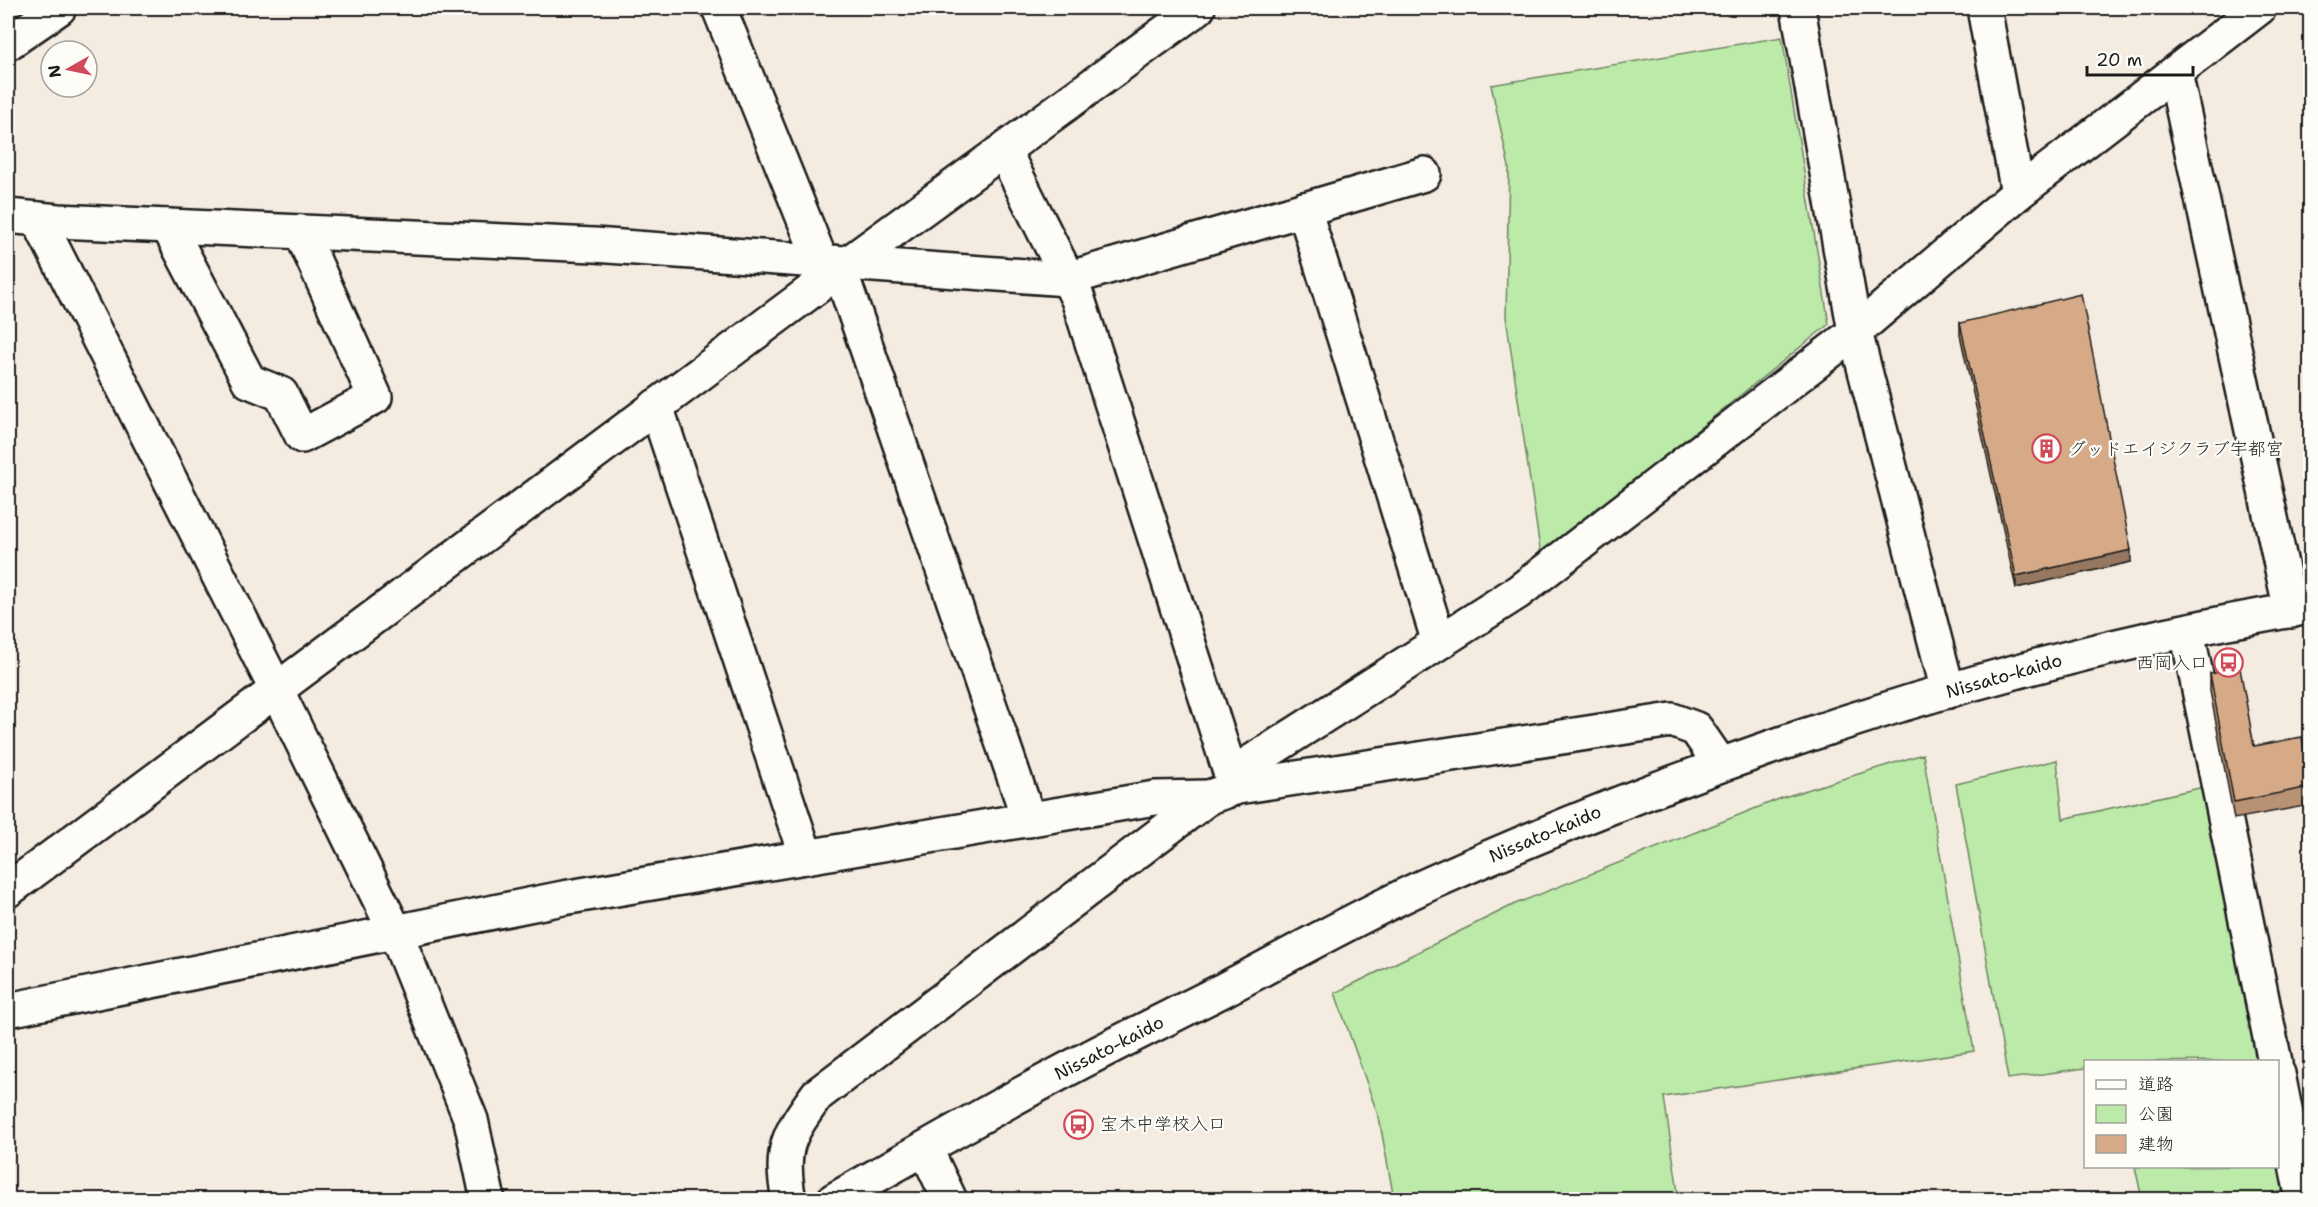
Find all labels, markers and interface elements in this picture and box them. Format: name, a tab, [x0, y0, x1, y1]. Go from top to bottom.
north arrow	[39, 39, 99, 99]
scale bar	[2087, 39, 2194, 77]
text: 20 m	[2096, 48, 2142, 72]
text: N	[43, 63, 66, 79]
building icon: グッドエイジクラブ宇都宮	[2031, 433, 2063, 465]
place label: グッドエイジクラブ宇都宮	[2068, 437, 2284, 461]
bus stop icon: 西岡入口	[2213, 647, 2245, 679]
street label: Nissato-kaido	[1943, 648, 2065, 704]
place label: 西岡入口	[2136, 651, 2208, 675]
street label: Nissato-kaido	[1485, 800, 1605, 868]
street label: Nissato-kaido	[1050, 1010, 1168, 1086]
legend	[2084, 1060, 2279, 1168]
text: 道路	[2138, 1072, 2174, 1096]
text: 公園	[2138, 1102, 2174, 1126]
bus stop icon: 宝木中学校入口	[1063, 1108, 1095, 1140]
place label: 宝木中学校入口	[1100, 1112, 1226, 1136]
text: 建物	[2138, 1132, 2174, 1156]

